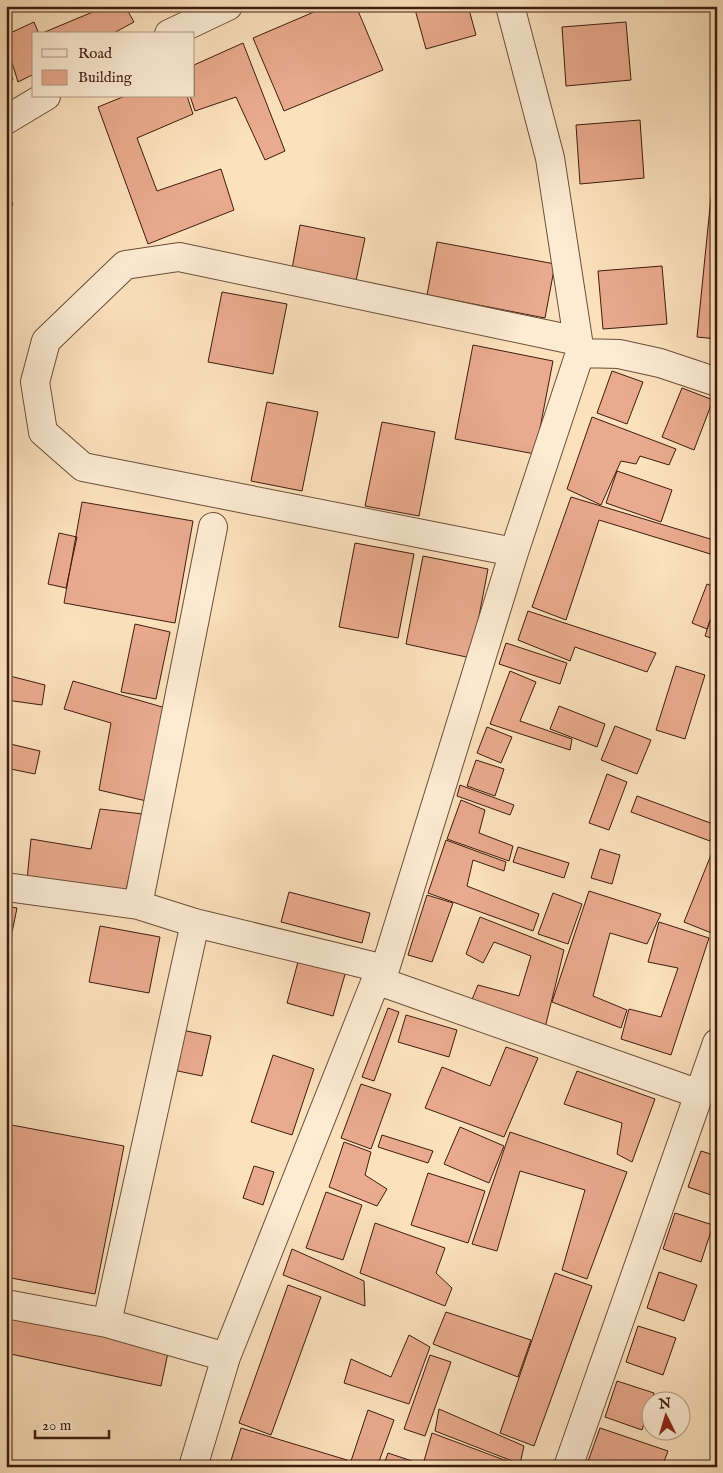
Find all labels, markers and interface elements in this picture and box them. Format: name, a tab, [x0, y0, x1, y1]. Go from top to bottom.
legend	[32, 32, 195, 98]
text: Road	[78, 44, 113, 63]
text: Building	[78, 68, 133, 87]
north arrow	[640, 1390, 690, 1440]
text: N	[657, 1395, 672, 1414]
scale bar	[35, 1408, 109, 1440]
text: 20 m	[42, 1416, 72, 1435]

